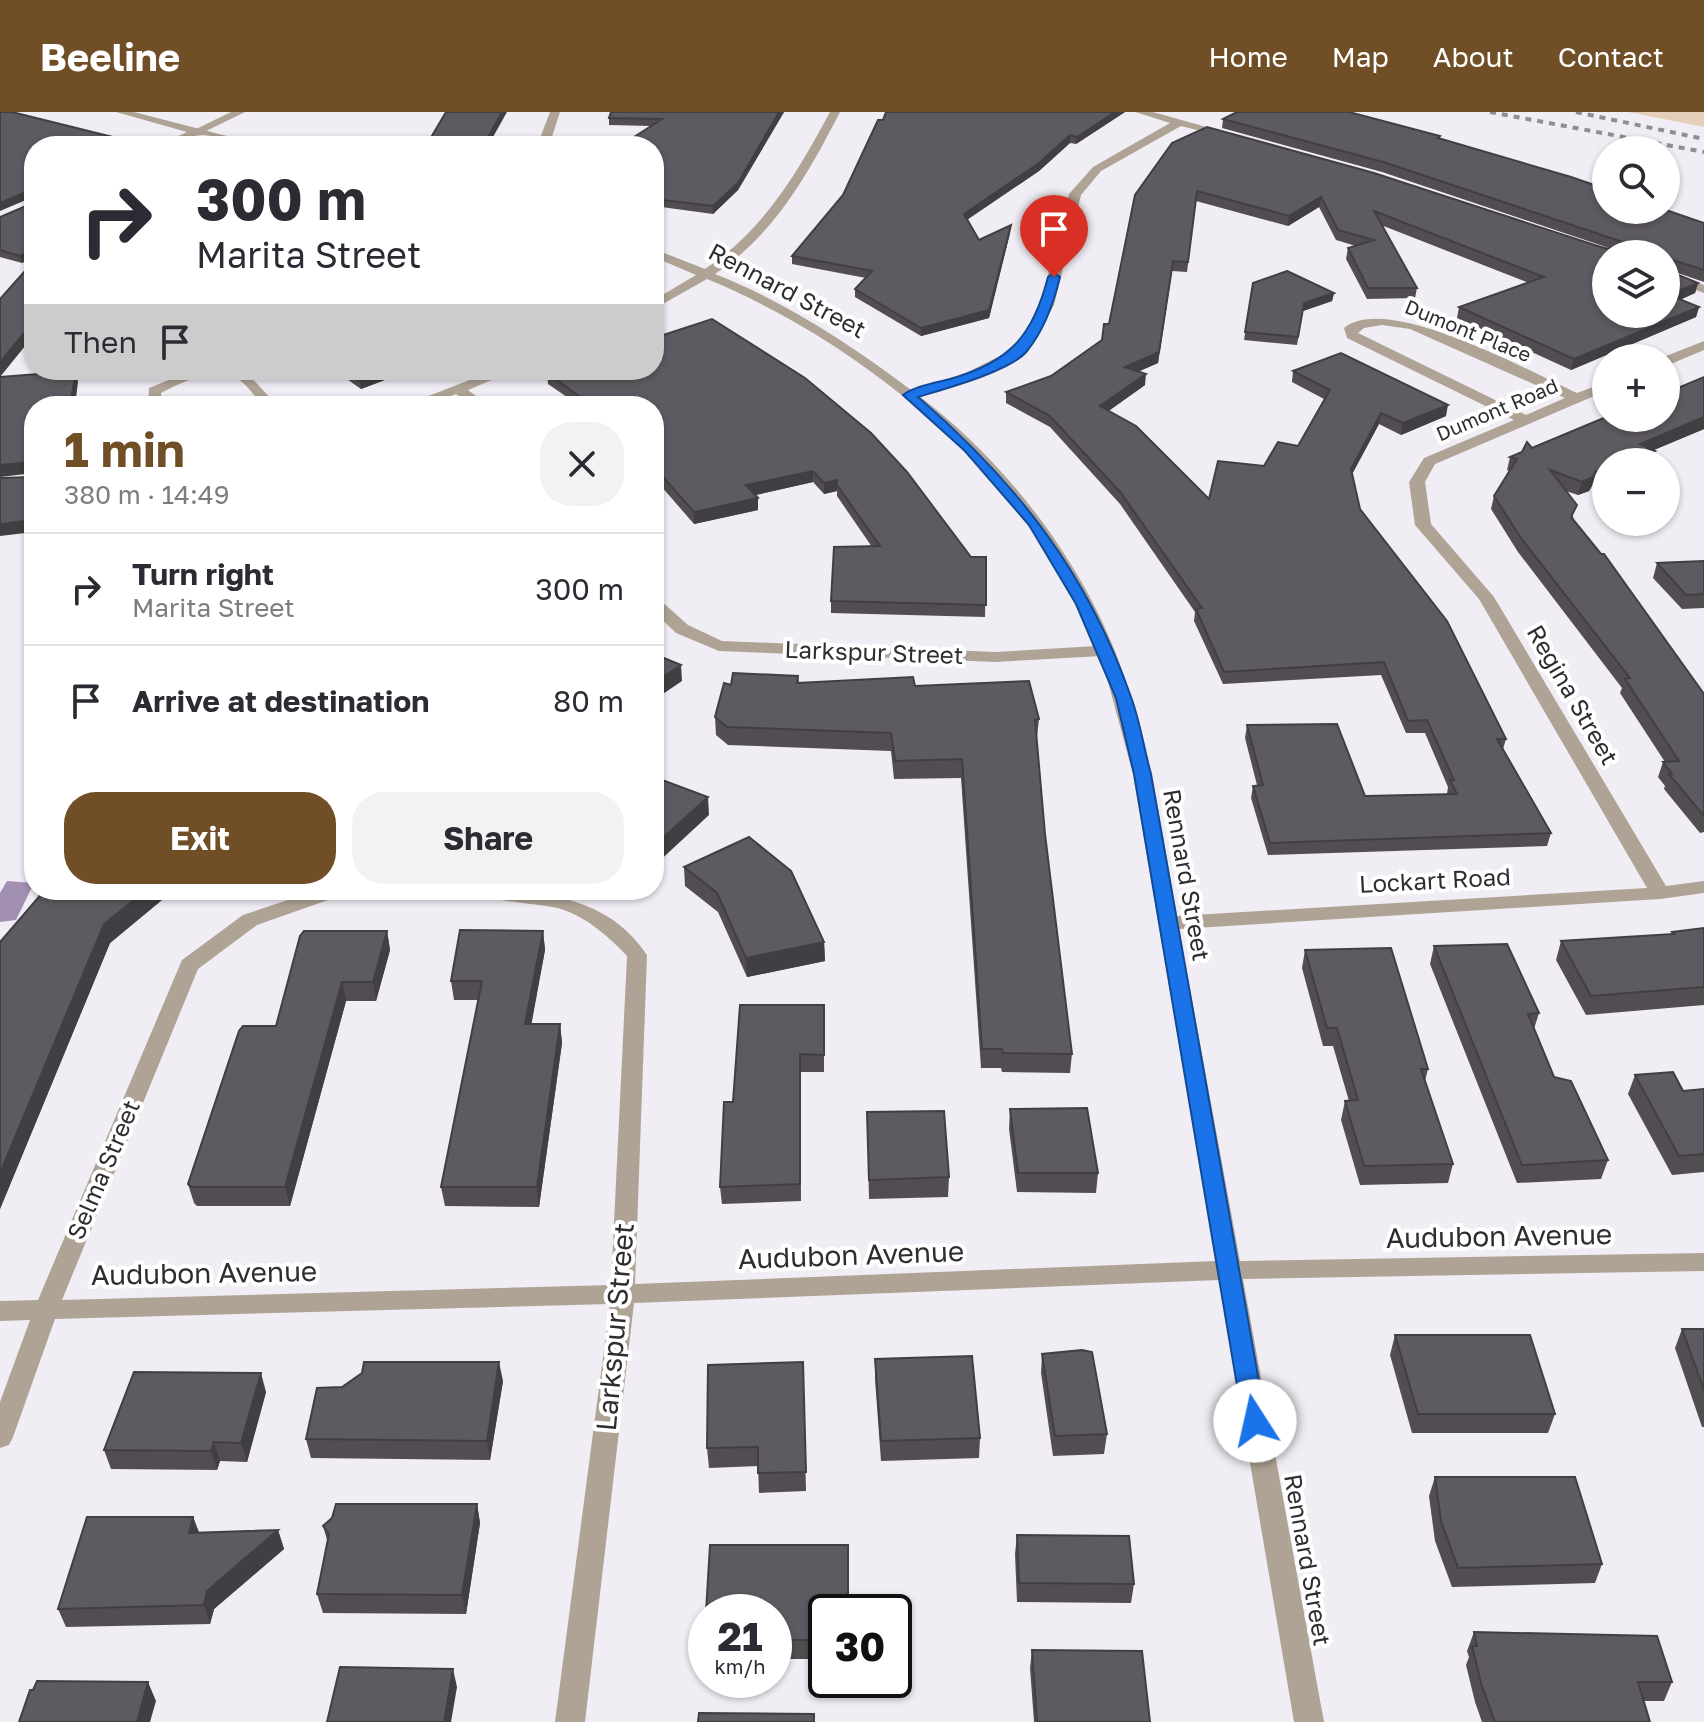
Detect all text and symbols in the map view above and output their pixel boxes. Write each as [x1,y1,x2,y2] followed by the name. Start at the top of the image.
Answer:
[40,34,180,79] text: Beeline
[1209,40,1288,73] text: Home
[1332,40,1389,73] text: Map
[1433,40,1514,73] text: About
[1558,40,1664,73] text: Contact
[1592,136,1680,536] map controls
[1592,136,1680,224] button: search
[196,165,366,232] text: 300 m
[64,168,168,272] icon: right
[1020,195,1088,277] pin
[1032,207,1076,251] icon: arrive
[196,233,421,276] text: Marita Street
[704,236,871,343] street label: Rennard Street
[1592,240,1680,328] button: layers
[1402,294,1535,366] street label: Dumont Place
[153,320,197,364] icon: arrive
[64,324,137,360] text: Then
[1592,344,1680,432] button: +
[1432,373,1561,446] street label: Dumont Road
[64,420,185,478] text: 1 min
[540,422,624,506] button: close
[1592,448,1680,536] button: −
[64,479,229,510] text: 380 m · 14:49
[132,556,274,592] text: Turn right
[64,567,108,611] icon: right
[535,571,624,607] text: 300 m
[132,592,295,623] text: Marita Street
[1522,619,1625,769] street label: Regina Street
[784,634,964,669] street label: Larkspur Street
[64,679,108,723] icon: arrive
[132,683,429,719] text: Arrive at destination
[553,683,624,719] text: 80 m
[1158,787,1217,963] street label: Rennard Street
[64,792,336,884] button: Exit
[352,792,624,884] button: Share
[1358,861,1512,898] street label: Lockart Road
[60,1095,145,1244] street label: Selma Street
[1386,1217,1612,1254] street label: Audubon Avenue
[589,1222,640,1432] street label: Larkspur Street
[737,1234,965,1275] street label: Audubon Avenue
[91,1254,317,1291] street label: Audubon Avenue
[1213,1379,1297,1463] position arrow
[1279,1472,1338,1648] street label: Rennard Street
[808,1594,912,1698] speed limit sign: 30
[718,1612,763,1660] text: 21
[715,1654,765,1678] text: km/h

